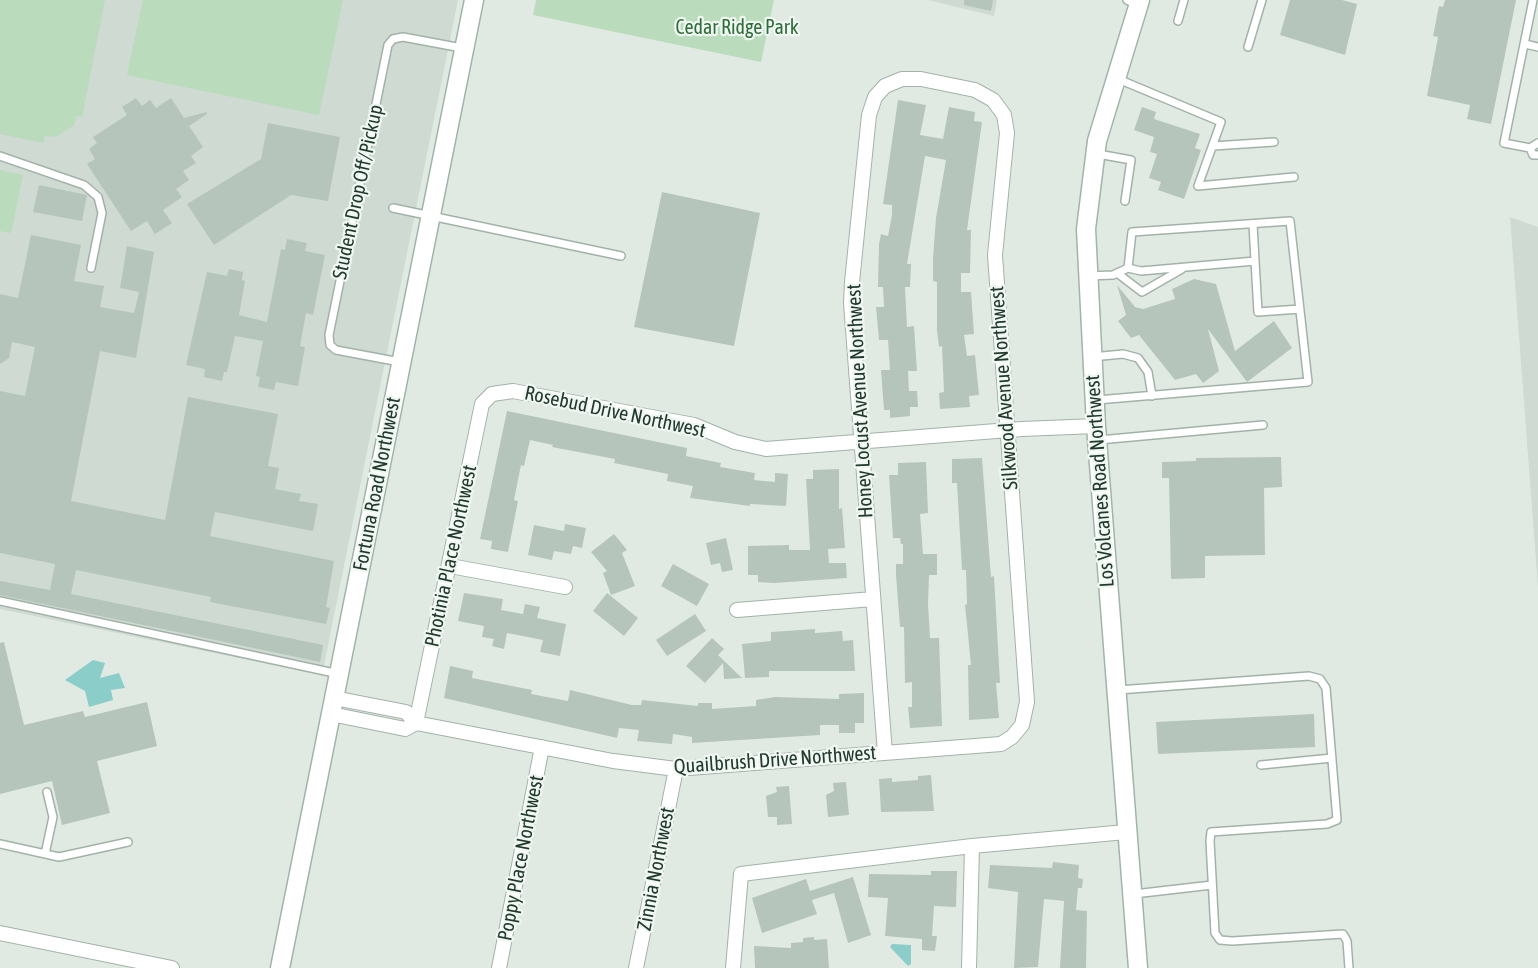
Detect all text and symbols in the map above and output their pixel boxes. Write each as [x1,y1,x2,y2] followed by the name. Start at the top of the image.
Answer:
[676,16,798,40] park label: Cedar Ridge Park
[328,102,388,282] street label: Student Drop Off/Pickup
[842,283,878,519] street label: Honey Locust Avenue Northwest
[985,285,1023,491] street label: Silkwood Avenue Northwest
[1081,374,1119,588] street label: Los Volcanes Road Northwest
[522,381,708,443] street label: Rosebud Drive Northwest
[348,395,406,573] street label: Fortuna Road Northwest
[420,463,482,649] street label: Photinia Place Northwest
[673,741,877,779] street label: Quailbrush Drive Northwest
[493,773,549,943] street label: Poppy Place Northwest
[632,805,680,933] street label: Zinnia Northwest

